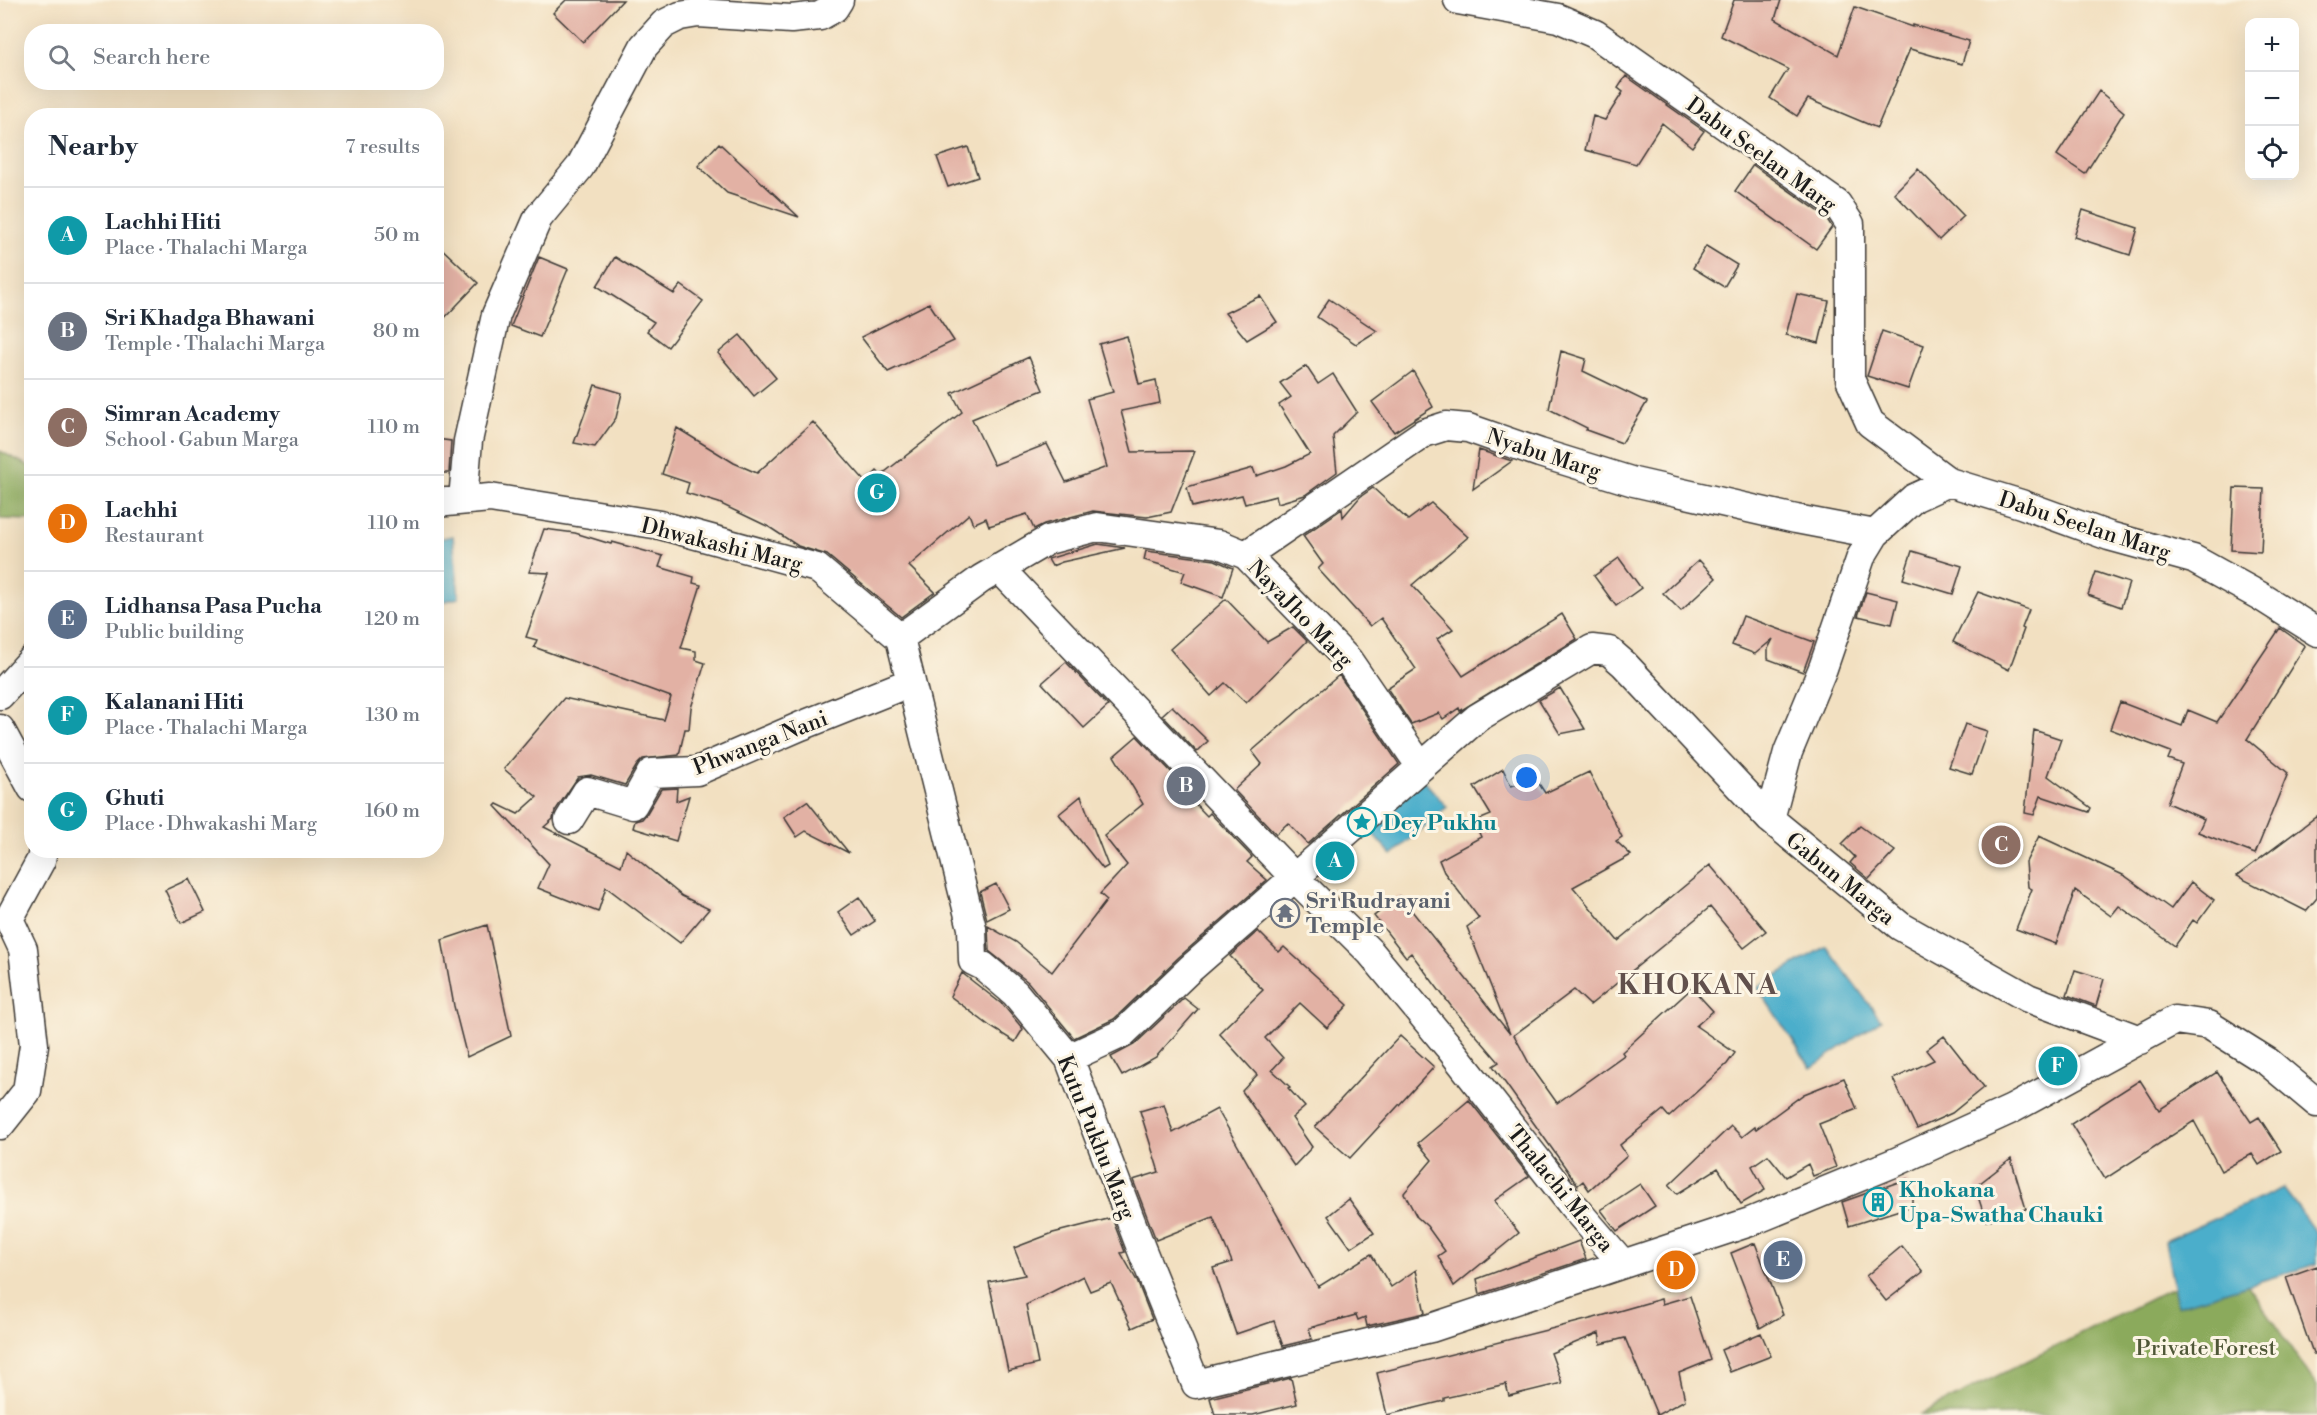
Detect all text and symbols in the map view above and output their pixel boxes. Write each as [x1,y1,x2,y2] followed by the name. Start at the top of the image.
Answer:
[2245,18,2299,180] map controls
[2245,18,2299,72] button: +
[24,24,444,90] search box
[45,41,78,74] icon: search
[93,44,210,71] text: Search here
[2245,72,2299,126] button: −
[1681,92,1842,219] street label: Dabu Seelan Marg
[2245,126,2299,180] button: locate
[48,131,138,163] text: Nearby
[345,135,420,160] text: 7 results
[105,209,221,236] text: Lachhi Hiti
[60,223,75,248] text: A
[374,223,420,248] text: 50 m
[105,236,308,261] text: Place · Thalachi Marga
[105,305,315,332] text: Sri Khadga Bhawani
[60,319,75,344] text: B
[373,319,420,344] text: 80 m
[105,332,325,357] text: Temple · Thalachi Marga
[105,401,280,428] text: Simran Academy
[60,415,75,440] text: C
[368,415,420,440] text: 110 m
[1483,423,1605,486] street label: Nyabu Marg
[105,428,299,453] text: School · Gabun Marga
[858,470,896,516] pin: G
[1995,486,2175,567] street label: Dabu Seelan Marg
[105,497,177,524] text: Lachhi
[60,511,75,536] text: D
[368,511,420,536] text: 110 m
[638,512,806,579] street label: Dhwakashi Marg
[105,524,204,549] text: Restaurant
[1242,554,1359,674] street label: NayaJho Marg
[105,593,322,620] text: Lidhansa Pasa Pucha
[61,607,74,632] text: E
[365,607,420,632] text: 120 m
[105,620,244,645] text: Public building
[105,689,244,716] text: Kalanani Hiti
[60,703,75,728] text: F
[365,703,420,728] text: 130 m
[689,705,832,781] street label: Phwanga Nani
[105,716,308,741] text: Place · Thalachi Marga
[1512,763,1541,792] your location
[1166,764,1206,808] pin: B
[105,785,164,812] text: Ghuti
[60,799,75,824] text: G
[365,799,420,824] text: 160 m
[1346,806,1378,838] place icon: Dey Pukhu
[1383,810,1497,837] place label: Dey Pukhu
[105,812,317,837] text: Place · Dhwakashi Marg
[1982,822,2020,868] pin: C
[1780,827,1901,932] street label: Gabun Marga
[1316,838,1354,884] pin: A
[1306,888,1450,940] place label: Sri Rudrayani Temple
[1269,897,1301,929] temple icon: Sri Rudrayani Temple
[1617,968,1779,1003] district label: KHOKANA
[2038,1044,2078,1088] pin: F
[1050,1052,1141,1224] street label: Kutu Pukhu Marg
[1500,1120,1620,1258] street label: Thalachi Marga
[1899,1177,2103,1229] place label: Khokana Upa-Swatha Chauki
[1862,1186,1894,1218] building icon: Khokana Upa-Swatha Chauki
[1764,1238,1802,1282] pin: E
[1656,1248,1696,1292] pin: D
[2136,1335,2277,1362] park label: Private Forest

